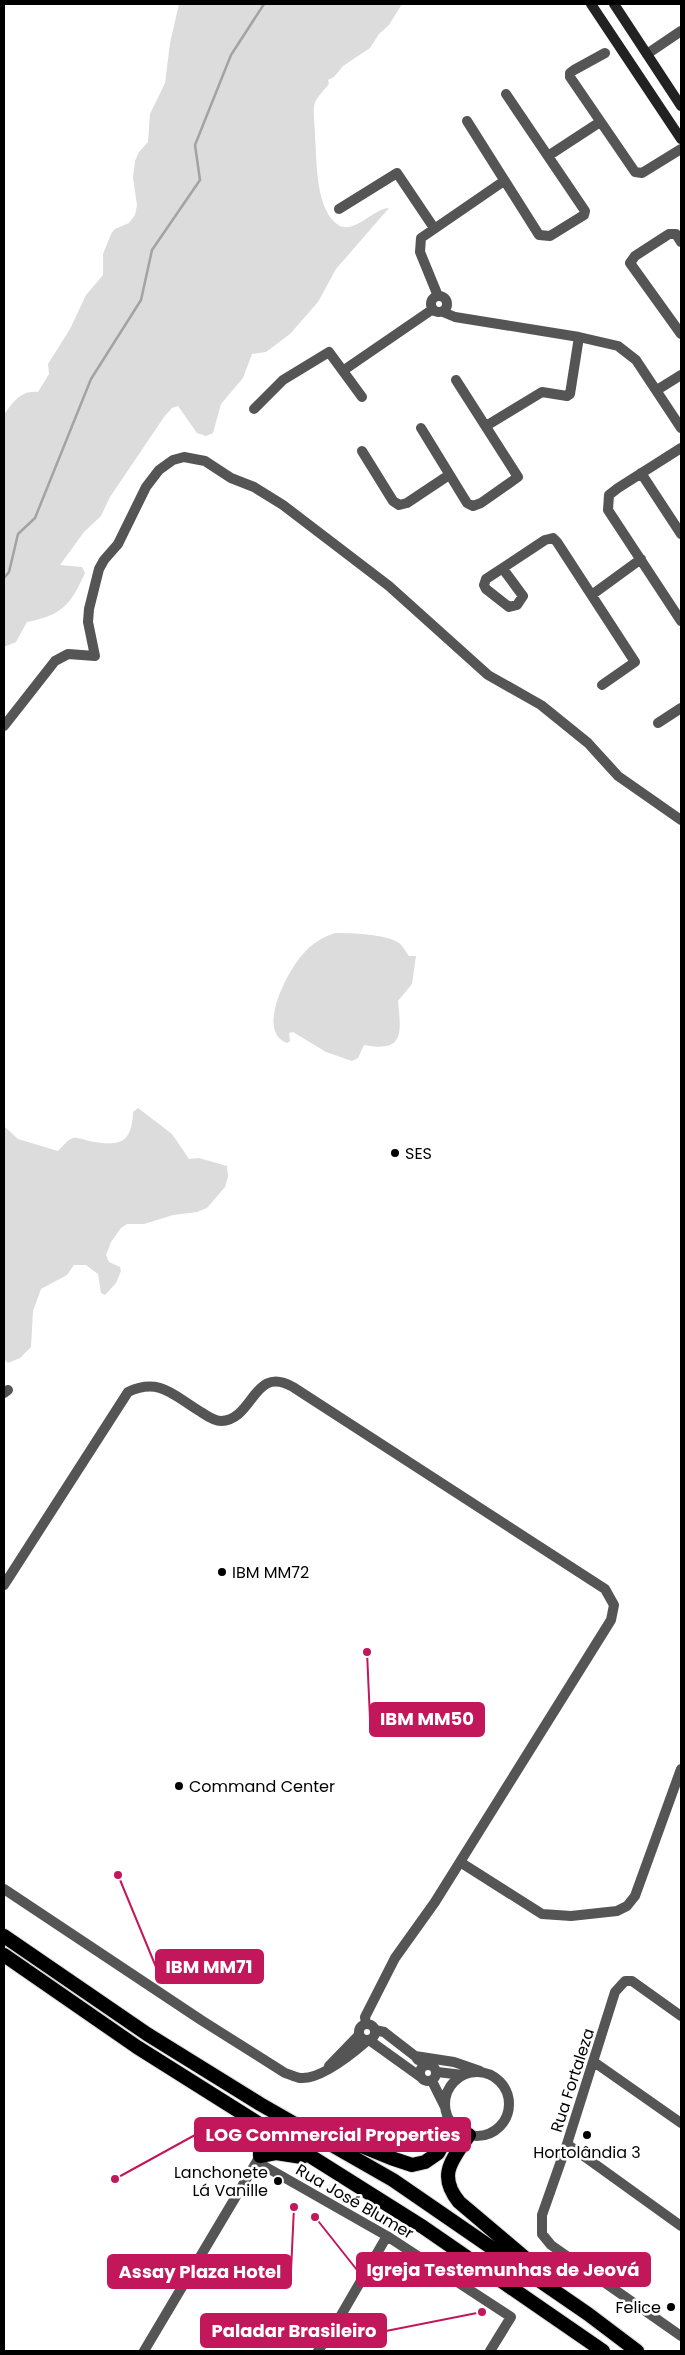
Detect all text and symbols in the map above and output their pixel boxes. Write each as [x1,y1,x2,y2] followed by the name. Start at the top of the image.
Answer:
[405,1142,432,1165] place label: SES
[389,1147,401,1159] marker: SES
[232,1561,309,1584] place label: IBM MM72
[216,1566,228,1578] marker: IBM MM72
[370,1703,484,1736] callout: IBM MM50
[380,1706,474,1731] text: IBM MM50
[189,1775,335,1798] place label: Command Center
[173,1780,185,1792] marker: Command Center
[156,1950,263,1983] callout: IBM MM71
[166,1954,252,1979] text: IBM MM71
[545,2025,600,2135] street label: Rua Fortaleza
[195,2118,470,2151] callout: LOG Commercial Properties
[205,2122,461,2147] text: LOG Commercial Properties
[581,2129,593,2141] marker: Hortolândia 3
[533,2141,641,2164] place label: Hortolândia 3
[292,2158,418,2245] street label: Rua José Blumer
[174,2161,268,2202] place label: Lanchonete Lá Vanille
[272,2175,284,2187] marker: Lanchonete Lá Vanille
[357,2253,650,2286] callout: Igreja Testemunhas de Jeová
[108,2255,291,2288] callout: Assay Plaza Hotel
[367,2257,639,2282] text: Igreja Testemunhas de Jeová
[119,2259,281,2284] text: Assay Plaza Hotel
[616,2296,661,2319] place label: Felice
[665,2301,677,2313] marker: Felice
[201,2314,386,2347] callout: Paladar Brasileiro
[212,2318,376,2343] text: Paladar Brasileiro

